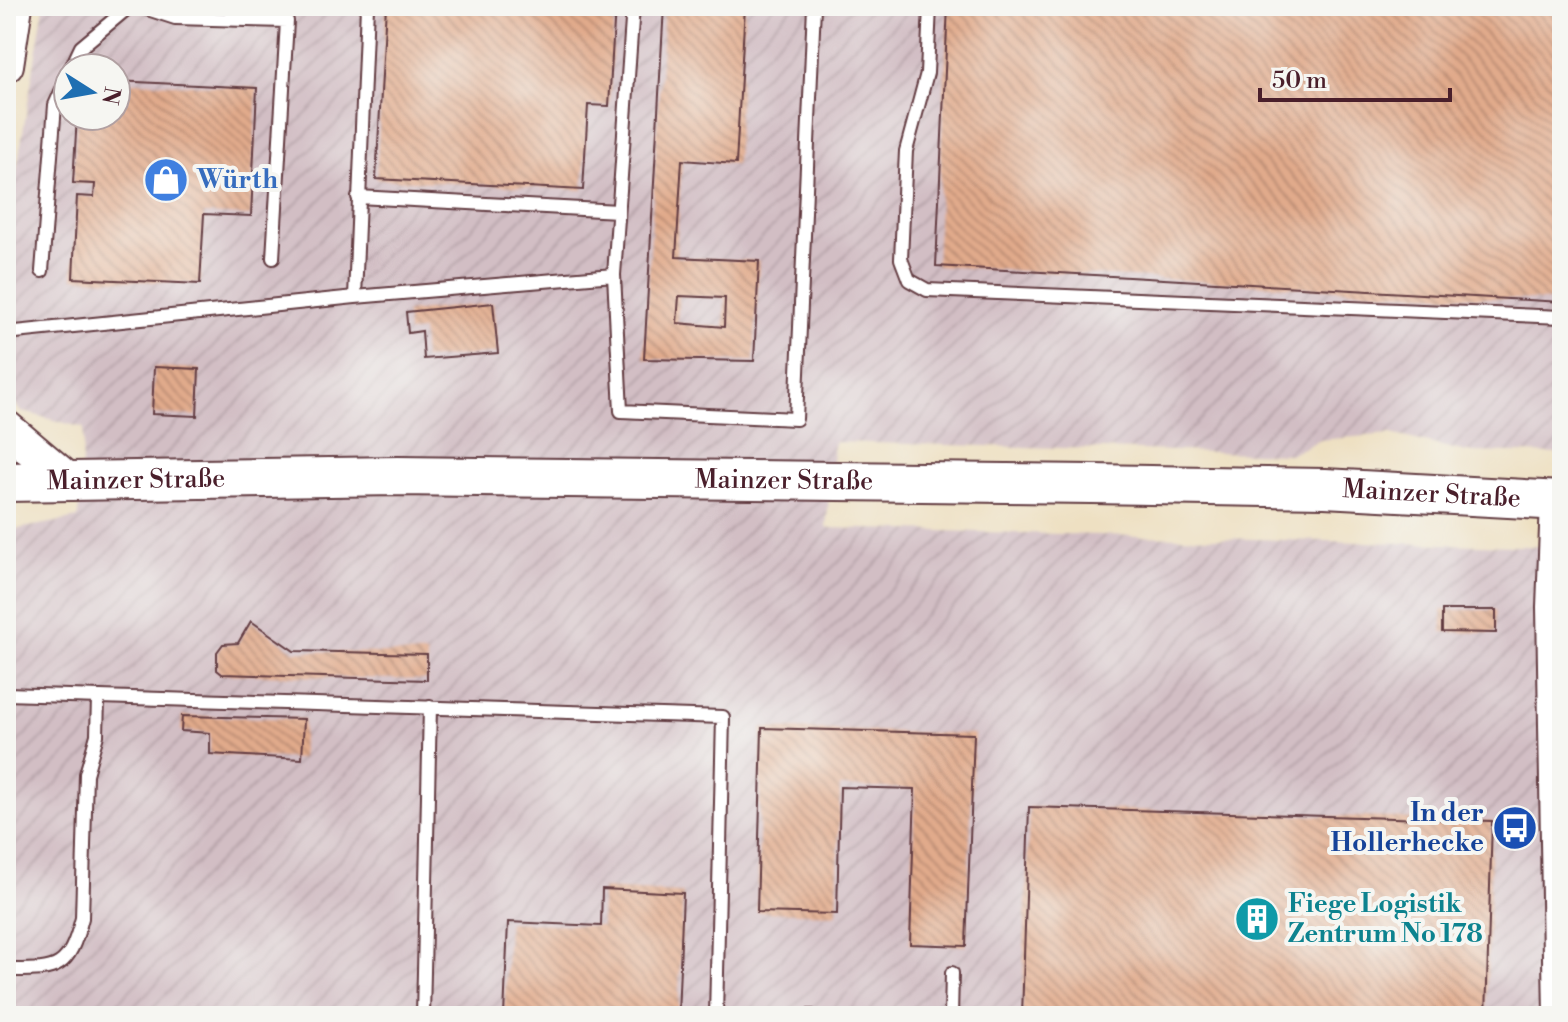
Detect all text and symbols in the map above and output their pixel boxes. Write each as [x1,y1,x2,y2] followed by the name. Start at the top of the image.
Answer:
[52,52,132,132] north arrow
[1260,52,1450,102] scale bar
[1272,66,1327,96] text: 50 m
[95,84,125,107] text: N
[142,156,190,204] shop icon: Würth
[196,164,278,196] place label: Würth
[46,463,226,497] street label: Mainzer Straße
[694,463,873,497] street label: Mainzer Straße
[1342,473,1522,515] street label: Mainzer Straße
[1331,797,1484,859] place label: In der Hollerhecke
[1491,804,1539,852] bus stop icon: In der Hollerhecke
[1288,888,1483,950] place label: Fiege Logistik Zentrum No 178
[1233,895,1281,943] building icon: Fiege Logistik Zentrum No 178

